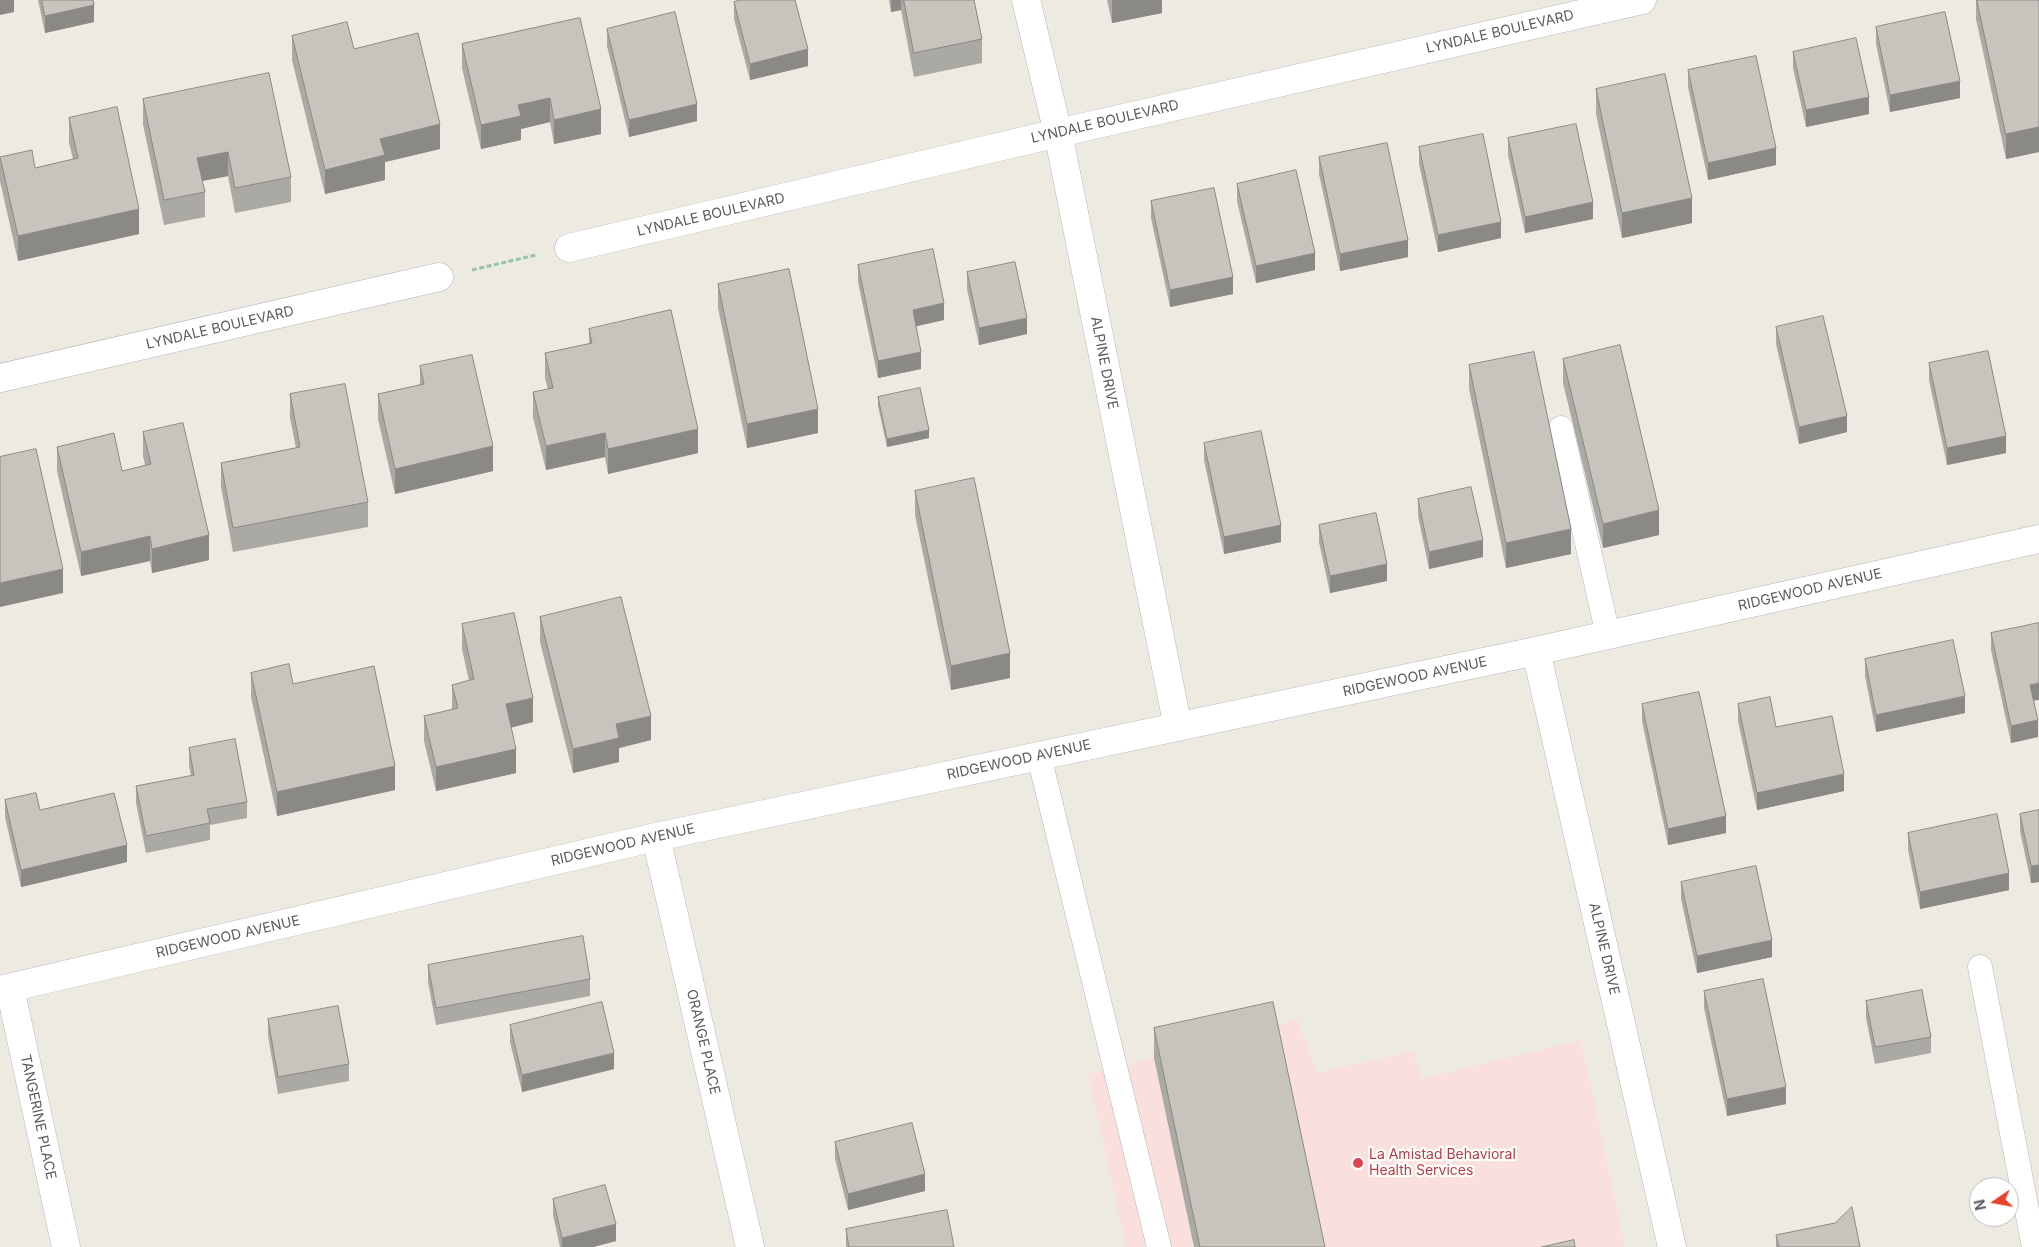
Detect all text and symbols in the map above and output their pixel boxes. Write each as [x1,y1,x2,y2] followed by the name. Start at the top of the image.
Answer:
[1424,7,1576,57] street label: LYNDALE BOULEVARD
[1029,97,1181,147] street label: LYNDALE BOULEVARD
[635,190,787,240] street label: LYNDALE BOULEVARD
[144,303,296,353] street label: LYNDALE BOULEVARD
[1087,315,1121,411] street label: ALPINE DRIVE
[1736,565,1884,615] street label: RIDGEWOOD AVENUE
[1341,653,1489,701] street label: RIDGEWOOD AVENUE
[945,736,1093,784] street label: RIDGEWOOD AVENUE
[549,820,697,870] street label: RIDGEWOOD AVENUE
[1585,901,1623,997] street label: ALPINE DRIVE
[154,912,302,962] street label: RIDGEWOOD AVENUE
[683,988,723,1096] street label: ORANGE PLACE
[17,1053,59,1181] street label: TANGERINE PLACE
[1369,1147,1516,1180] place label: La Amistad Behavioral Health Services
[1351,1156,1365,1170] marker: La Amistad Behavioral Health Services
[1969,1177,2019,1227] north arrow
[1970,1198,1989,1212] text: N

